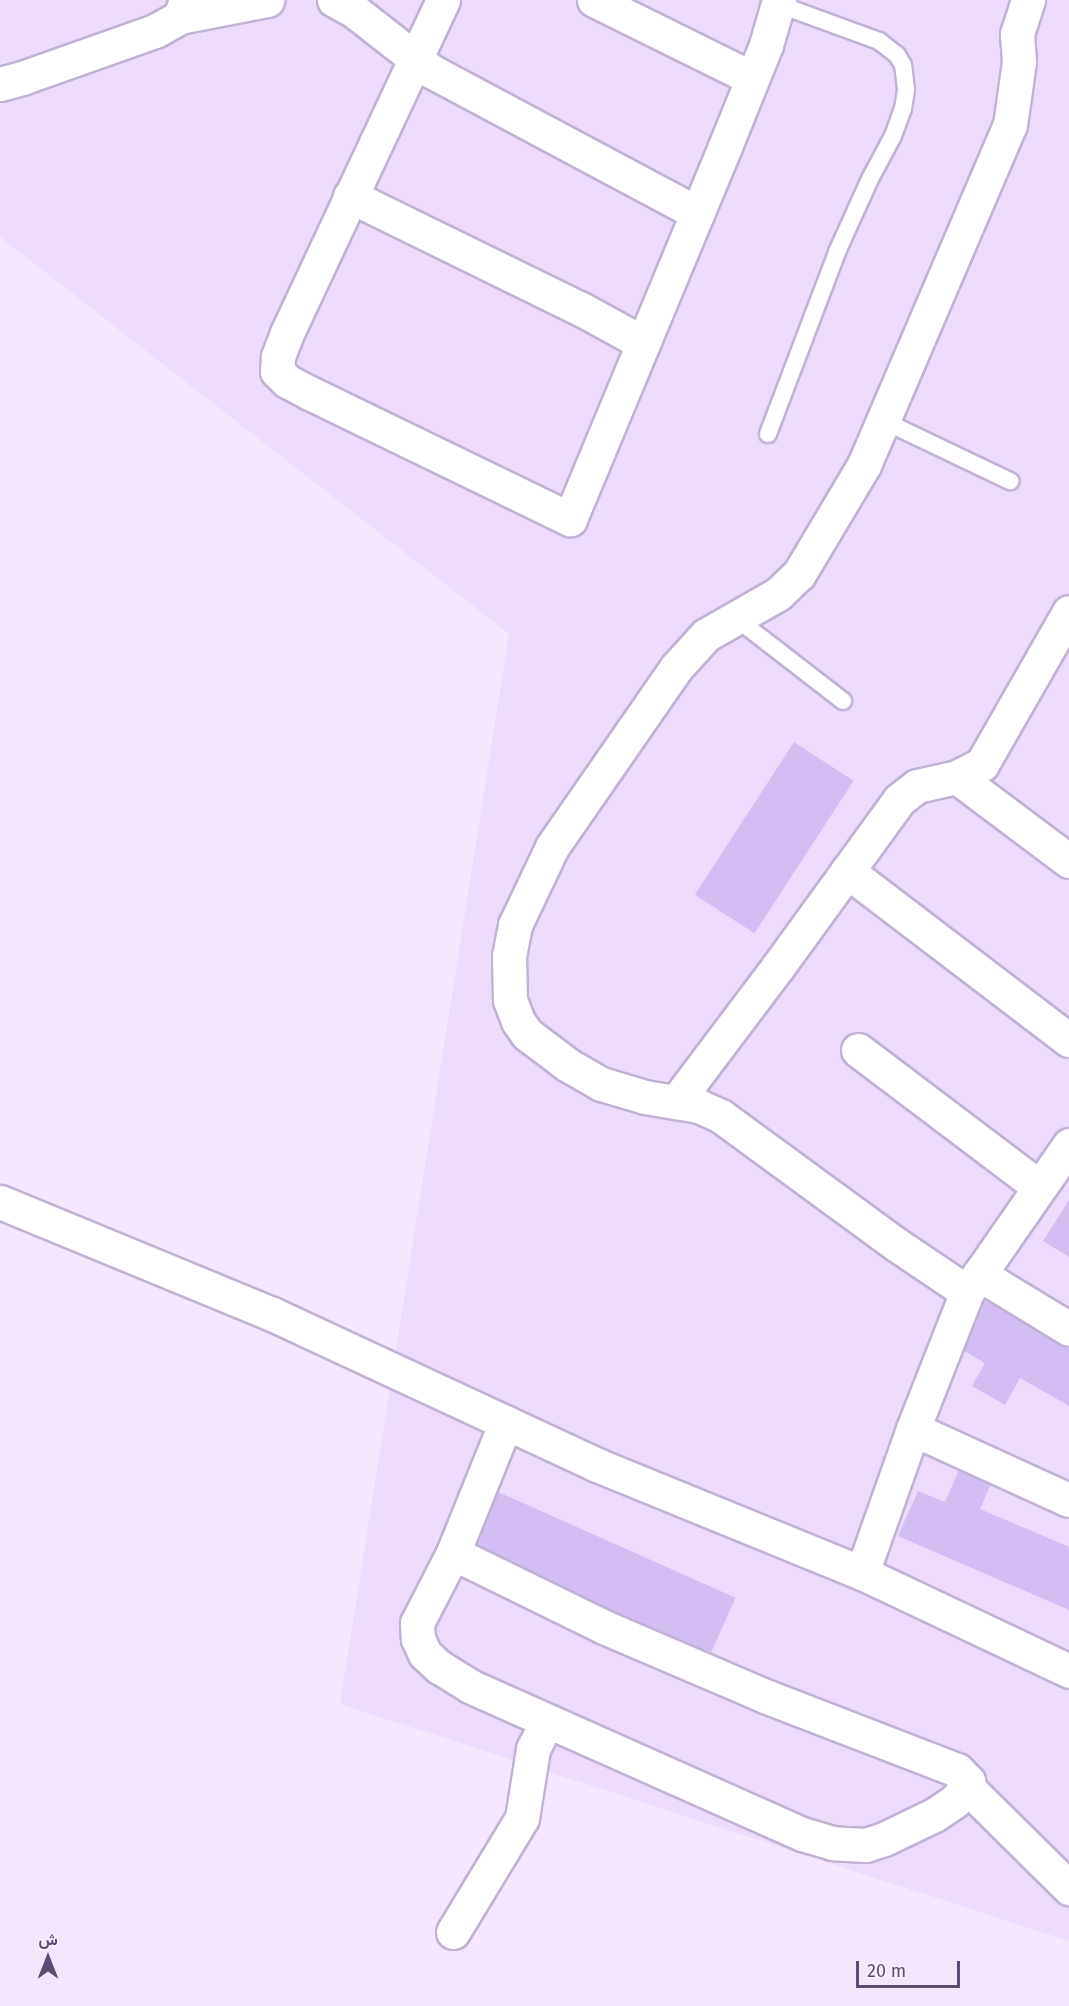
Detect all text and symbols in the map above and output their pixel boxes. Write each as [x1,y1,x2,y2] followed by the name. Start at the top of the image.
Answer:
[18,1928,78,1988] north arrow
[38,1930,58,1949] text: ش
[859,1949,962,1987] scale bar
[867,1960,906,1982] text: 20 m

